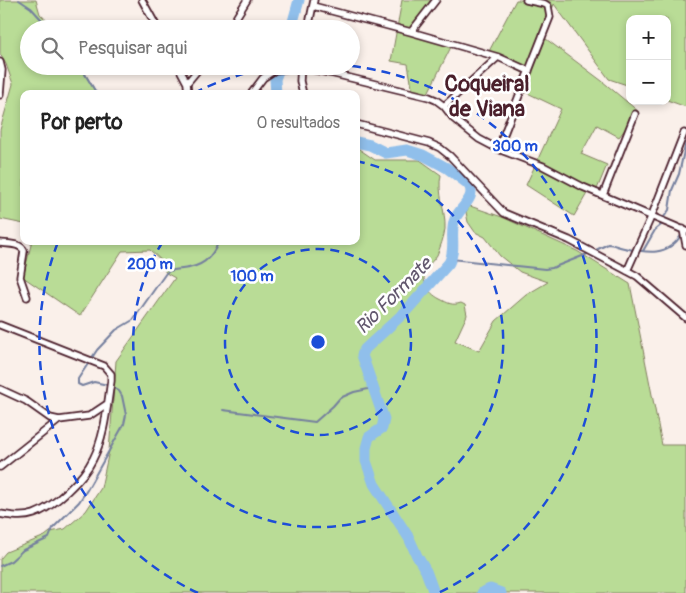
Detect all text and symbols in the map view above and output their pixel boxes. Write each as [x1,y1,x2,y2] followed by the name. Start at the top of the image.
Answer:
[626,15,671,105] map controls
[626,15,671,60] button: +
[20,20,360,75] search box
[38,34,66,62] icon: search
[78,36,187,60] text: Pesquisar aqui
[626,60,671,105] button: −
[445,70,529,123] district label: Coqueiral de Viana
[40,109,122,136] text: Por perto
[256,113,340,133] text: 0 resultados
[492,137,538,156] text: 300 m
[350,251,438,339] water label: Rio Formate
[127,255,173,274] text: 200 m
[231,267,273,286] text: 100 m
[309,333,327,351] centre of rings

